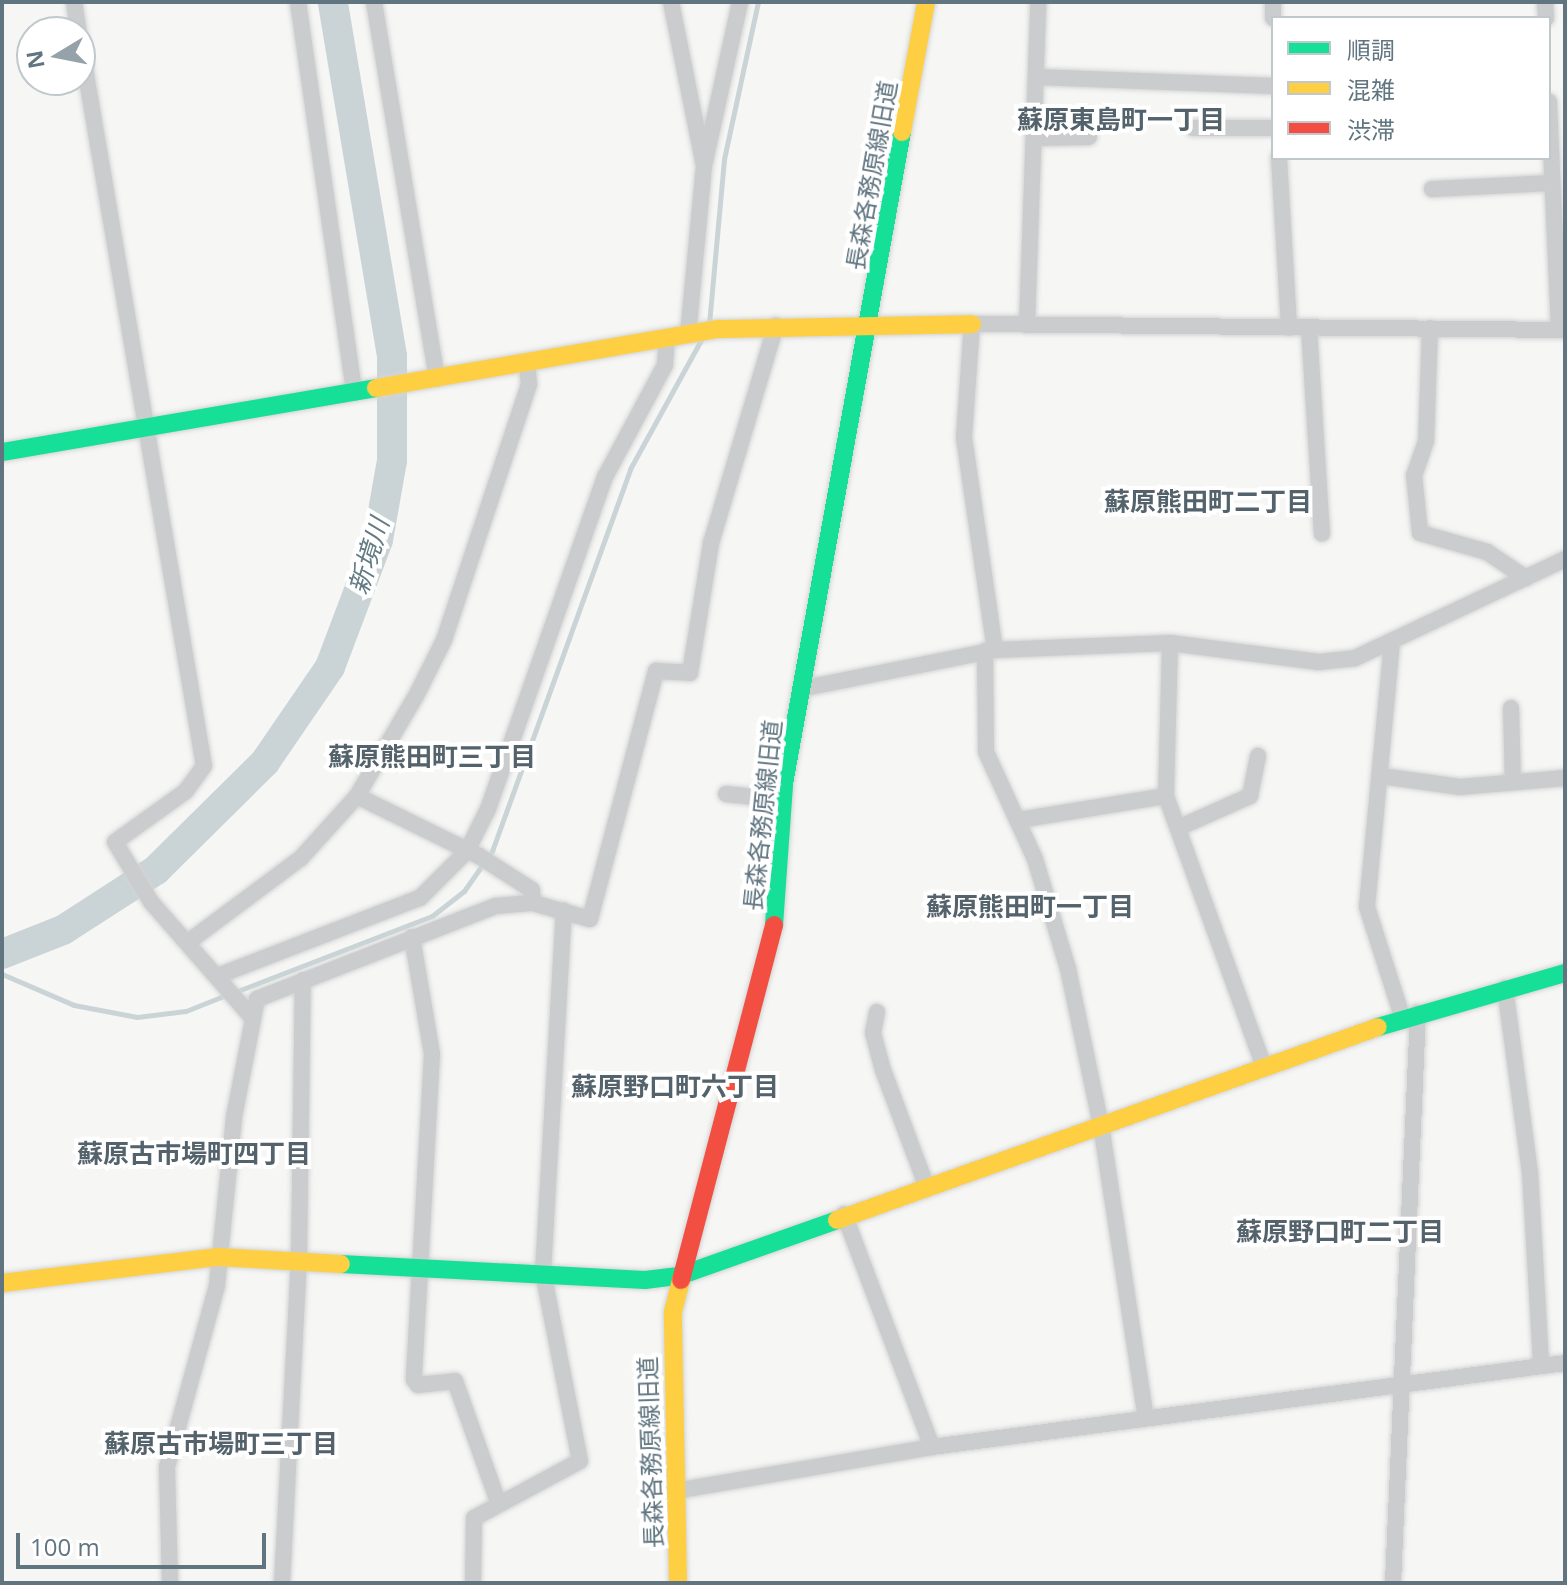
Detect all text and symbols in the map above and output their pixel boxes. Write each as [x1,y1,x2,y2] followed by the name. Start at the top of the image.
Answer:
[16,16,96,96] north arrow
[1271,16,1551,160] legend
[1347,33,1395,66] text: 順調
[18,48,51,71] text: N
[1347,73,1395,106] text: 混雑
[840,78,902,272] street label: 長森各務原線旧道
[1017,104,1225,136] district label: 蘇原東島町一丁目
[1347,113,1395,146] text: 渋滞
[1104,486,1312,518] district label: 蘇原熊田町二丁目
[343,514,395,598] water label: 新境川
[738,718,786,912] street label: 長森各務原線旧道
[328,741,536,773] district label: 蘇原熊田町三丁目
[926,891,1134,923] district label: 蘇原熊田町一丁目
[571,1071,779,1103] district label: 蘇原野口町六丁目
[77,1138,311,1170] district label: 蘇原古市場町四丁目
[1236,1216,1444,1248] district label: 蘇原野口町二丁目
[632,1356,668,1548] street label: 長森各務原線旧道
[104,1428,338,1460] district label: 蘇原古市場町三丁目
[20,1517,270,1567] scale bar
[30,1530,100,1563] text: 100 m

